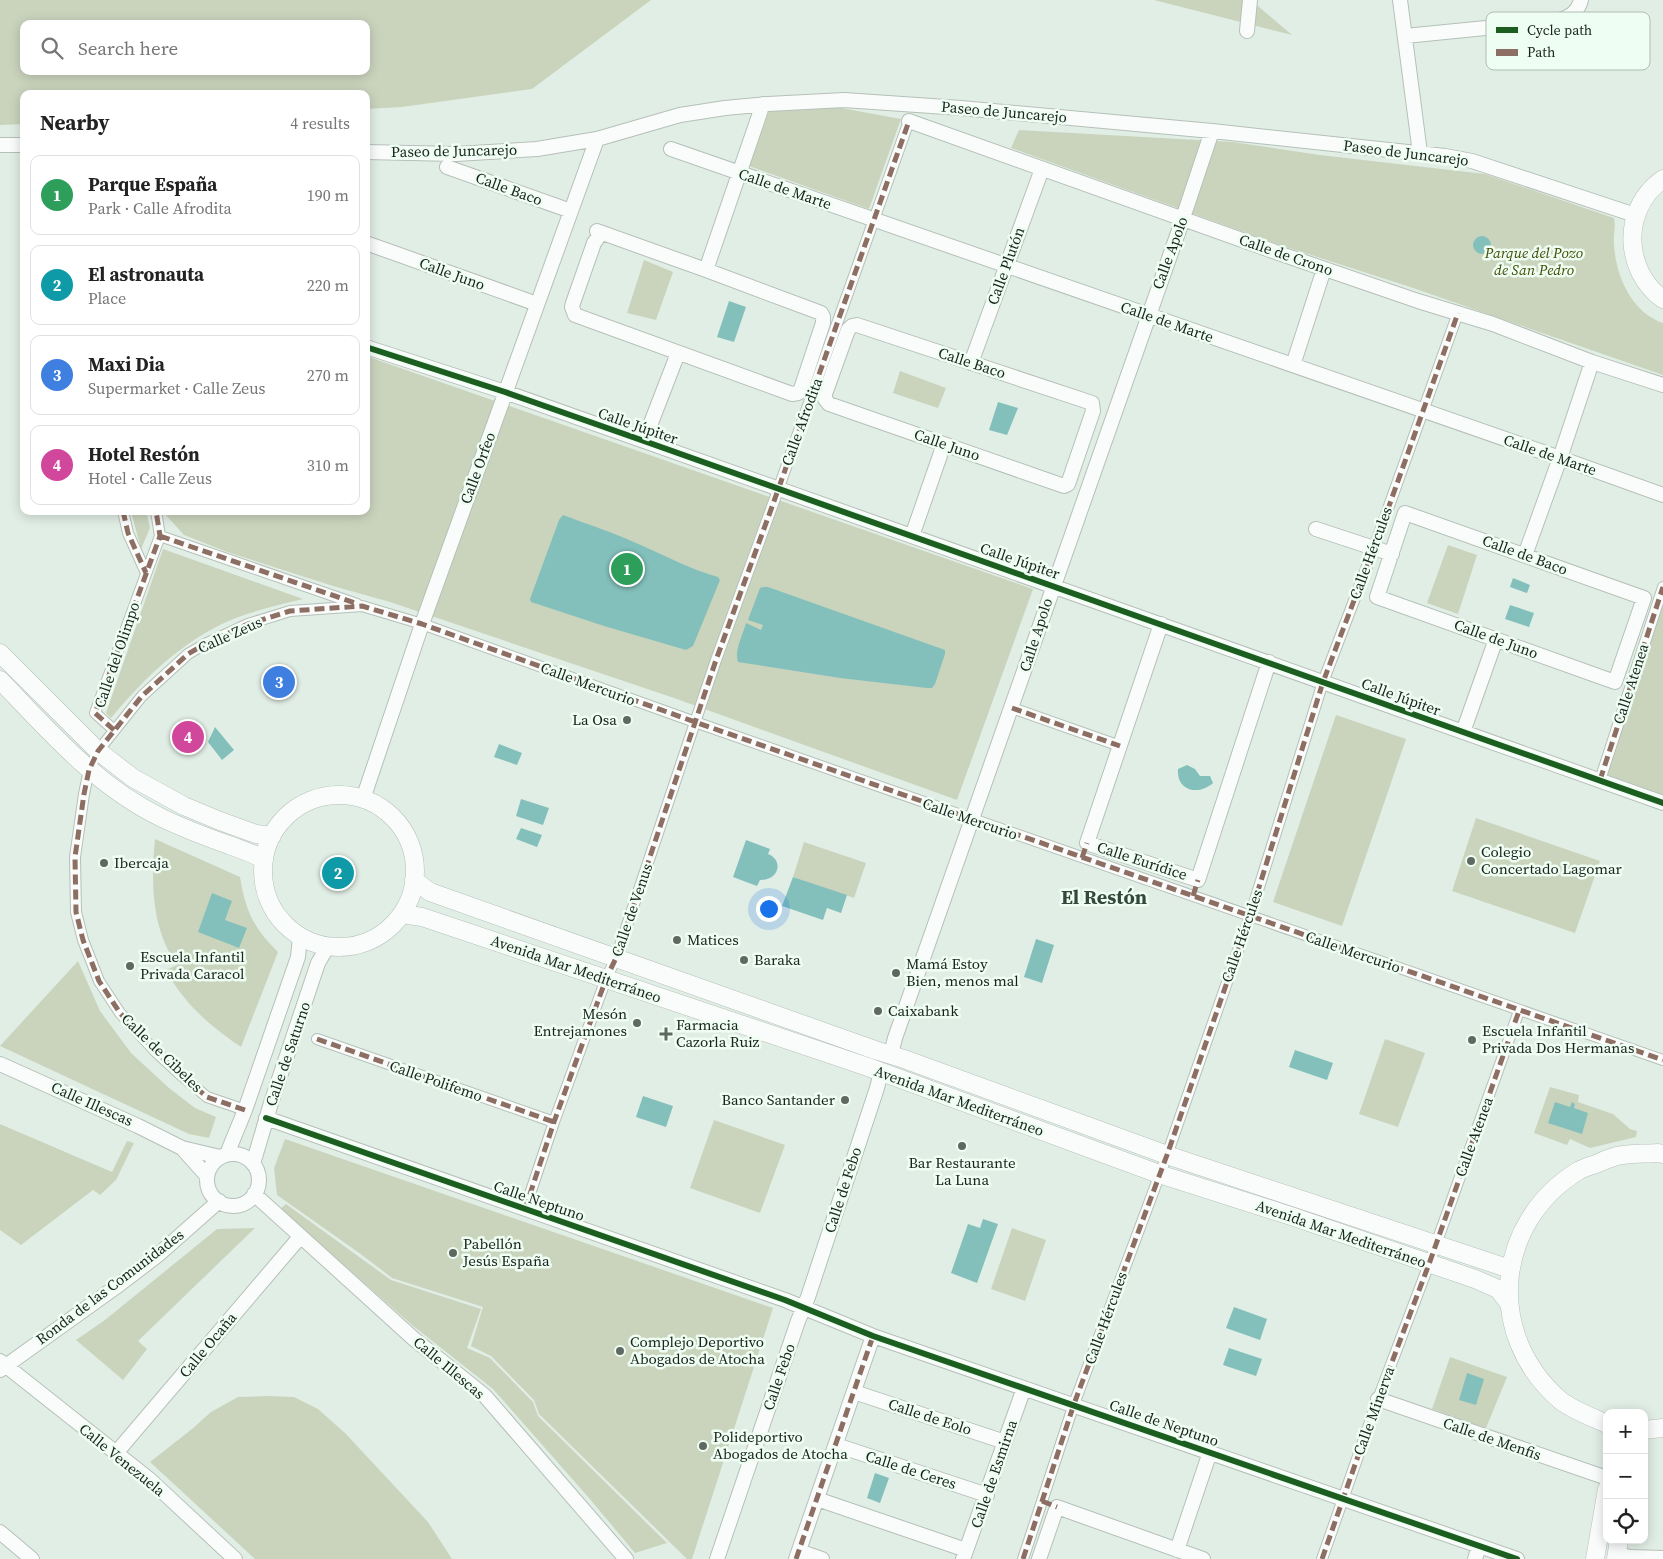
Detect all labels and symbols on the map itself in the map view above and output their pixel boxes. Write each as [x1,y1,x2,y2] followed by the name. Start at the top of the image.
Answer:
[1486,12,1650,70] legend
[1527,20,1592,40] text: Cycle path
[1527,42,1555,62] text: Path
[940,96,1068,127] street label: Paseo de Juncarejo
[1342,134,1470,171] street label: Paseo de Juncarejo
[391,139,517,162] street label: Paseo de Juncarejo
[736,163,835,214] street label: Calle de Marte
[473,167,546,210] street label: Calle Baco
[1147,213,1192,292] street label: Calle Apolo
[982,224,1029,308] street label: Calle Plutón
[1236,229,1336,280] street label: Calle de Crono
[1484,242,1583,280] park label: Parque del Pozo de San Pedro
[416,252,488,295] street label: Calle Juno
[1118,296,1217,347] street label: Calle de Marte
[936,342,1009,383] street label: Calle Baco
[776,374,827,469] street label: Calle Afrodita
[595,402,681,449] street label: Calle Júpiter
[911,423,983,466] street label: Calle Juno
[455,429,500,507] street label: Calle Orfeo
[1501,429,1600,480] street label: Calle de Marte
[1344,504,1397,602] street label: Calle Hércules
[1480,529,1571,580] street label: Calle de Baco
[977,537,1063,584] street label: Calle Júpiter
[611,550,643,588] pin: 1
[1014,595,1057,674] street label: Calle Apolo
[89,599,145,711] street label: Calle del Olimpo
[194,611,265,658] street label: Calle Zeus
[1451,614,1541,663] street label: Calle de Juno
[1608,641,1654,727] street label: Calle Atenea
[538,657,638,710] street label: Calle Mercurio
[263,663,295,701] pin: 3
[1359,672,1444,721] street label: Calle Júpiter
[572,709,617,730] place label: La Osa
[621,714,633,726] marker: La Osa
[172,718,204,756] pin: 4
[920,792,1021,845] street label: Calle Mercurio
[1094,836,1190,885] street label: Calle Eurídice
[1481,841,1622,879] place label: Colegio Concertado Lagomar
[114,852,169,873] place label: Ibercaja
[322,854,354,892] pin: 2
[1465,855,1477,867] marker: Colegio Concertado Lagomar
[98,857,110,869] marker: Ibercaja
[606,860,657,959] street label: Calle de Venus
[1061,883,1147,911] district label: El Restón
[1216,886,1267,985] street label: Calle Hércules
[756,896,782,922] your location
[1303,925,1404,978] street label: Calle Mercurio
[488,929,664,1008] street label: Avenida Mar Mediterráneo
[687,929,739,950] place label: Matices
[671,934,683,946] marker: Matices
[140,946,245,984] place label: Escuela Infantil Privada Caracol
[754,949,801,970] place label: Baraka
[906,953,1019,991] place label: Mamá Estoy Bien, menos mal
[738,954,750,966] marker: Baraka
[124,960,136,972] marker: Escuela Infantil Privada Caracol
[890,967,902,979] marker: Mamá Estoy Bien, menos mal
[260,999,315,1109] street label: Calle de Saturno
[888,1000,959,1021] place label: Caixabank
[534,1003,627,1041] place label: Mesón Entrejamones
[872,1005,884,1017] marker: Caixabank
[117,1008,208,1097] street label: Calle de Cibeles
[676,1014,760,1052] place label: Farmacia Cazorla Ruiz
[631,1017,643,1029] marker: Mesón Entrejamones
[1482,1020,1634,1058] place label: Escuela Infantil Privada Dos Hermanas
[660,1028,672,1040] marker: Farmacia Cazorla Ruiz
[1466,1034,1478,1046] marker: Escuela Infantil Privada Dos Hermanas
[387,1055,486,1106] street label: Calle Polifemo
[871,1060,1047,1141] street label: Avenida Mar Mediterráneo
[48,1076,136,1131] street label: Calle Illescas
[722,1089,836,1110] place label: Banco Santander
[839,1094,851,1106] marker: Banco Santander
[1449,1094,1498,1180] street label: Calle Atenea
[956,1140,968,1152] marker: Bar Restaurante La Luna
[819,1144,866,1236] street label: Calle de Febo
[908,1152,1016,1190] place label: Bar Restaurante La Luna
[491,1175,588,1226] street label: Calle Neptuno
[1253,1194,1429,1273] street label: Avenida Mar Mediterráneo
[31,1224,188,1349] street label: Ronda de las Comunidades
[462,1233,550,1271] place label: Pabellón Jesús España
[447,1247,459,1259] marker: Pabellón Jesús España
[1079,1269,1132,1367] street label: Calle Hércules
[174,1307,241,1382] street label: Calle Ocaña
[630,1331,765,1369] place label: Complejo Deportivo Abogados de Atocha
[409,1332,490,1404] street label: Calle Illescas
[757,1340,800,1413] street label: Calle Febo
[614,1345,626,1357] marker: Complejo Deportivo Abogados de Atocha
[1348,1363,1399,1458] street label: Calle Minerva
[886,1393,975,1440] street label: Calle de Eolo
[1107,1394,1222,1451] street label: Calle de Neptuno
[1440,1412,1544,1465] street label: Calle de Menfis
[965,1416,1022,1531] street label: Calle de Esmirna
[75,1418,170,1501] street label: Calle Venezuela
[713,1426,848,1464] place label: Polideportivo Abogados de Atocha
[697,1440,709,1452] marker: Polideportivo Abogados de Atocha
[863,1445,959,1494] street label: Calle de Ceres

